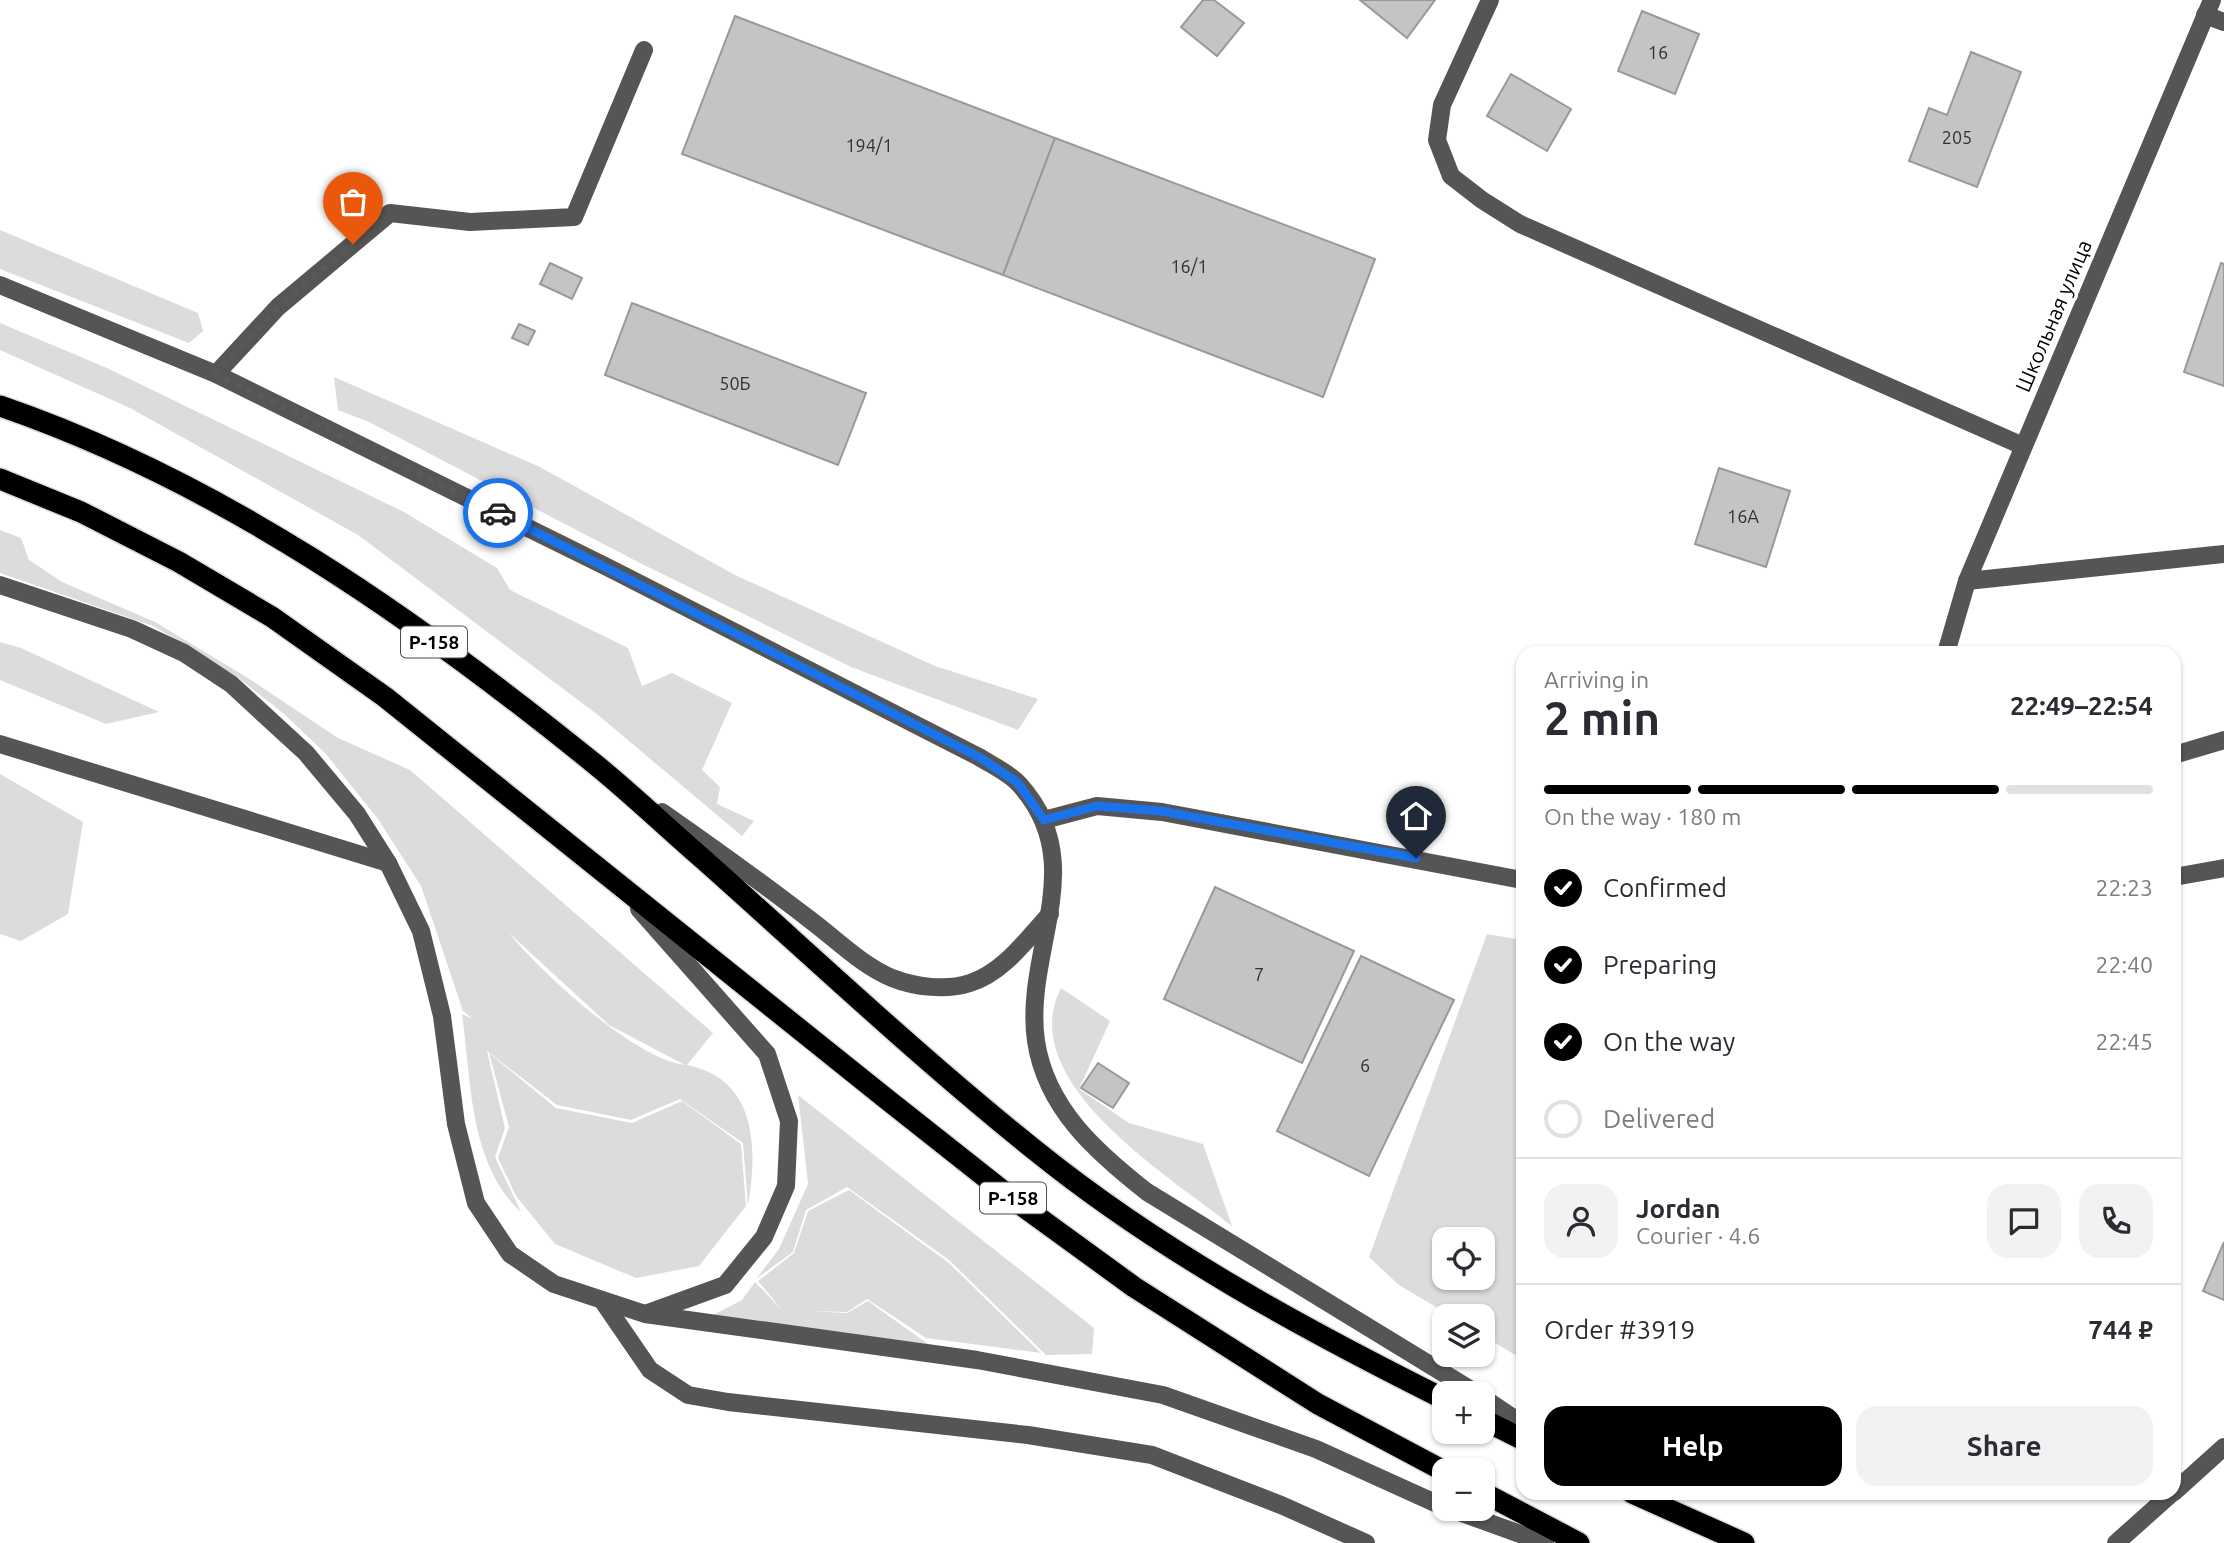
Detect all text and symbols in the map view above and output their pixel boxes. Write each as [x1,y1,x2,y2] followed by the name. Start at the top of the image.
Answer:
[1648,42,1668,62] house number: 16
[1942,127,1972,147] house number: 205
[845,135,893,155] house number: 194/1
[323,172,383,244] pin
[334,183,372,221] icon: bag
[2010,236,2096,395] street label: Школьная улица
[1170,256,1208,276] house number: 16/1
[719,373,751,393] house number: 50Б
[463,478,533,548] courier
[479,494,517,532] icon: car
[1727,506,1759,526] house number: 16А
[401,626,467,657] road number: Р-158
[1544,667,1649,692] text: Arriving in
[2010,691,2153,720] text: 22:49–22:54
[1544,692,1660,744] text: 2 min
[1386,786,1446,858] pin
[1397,797,1435,835] icon: home
[1544,804,1741,829] text: On the way · 180 m
[1544,869,1582,907] icon: check
[1603,873,1727,902] text: Confirmed
[2095,875,2153,900] text: 22:23
[1544,946,1582,984] icon: check
[1603,950,1717,979] text: Preparing
[2095,952,2153,977] text: 22:40
[1254,964,1264,984] house number: 7
[1544,1023,1582,1061] icon: check
[1603,1027,1735,1056] text: On the way
[2095,1029,2153,1054] text: 22:45
[1360,1055,1370,1075] house number: 6
[1603,1104,1715,1133] text: Delivered
[980,1182,1046,1214] road number: Р-158
[1544,1184,1618,1258] button: person
[1987,1184,2061,1258] button: chat
[2079,1184,2153,1258] button: phone
[1636,1194,1721,1223] text: Jordan
[1636,1223,1760,1248] text: Courier · 4.6
[1432,1227,1495,1521] map controls
[1432,1227,1495,1290] button: locate
[1432,1304,1495,1367] button: layers
[1544,1315,1695,1344] text: Order #3919
[2088,1315,2153,1344] text: 744 ₽
[1432,1381,1495,1444] button: +
[1544,1406,1842,1486] button: Help
[1856,1406,2153,1486] button: Share
[1432,1458,1495,1521] button: −

